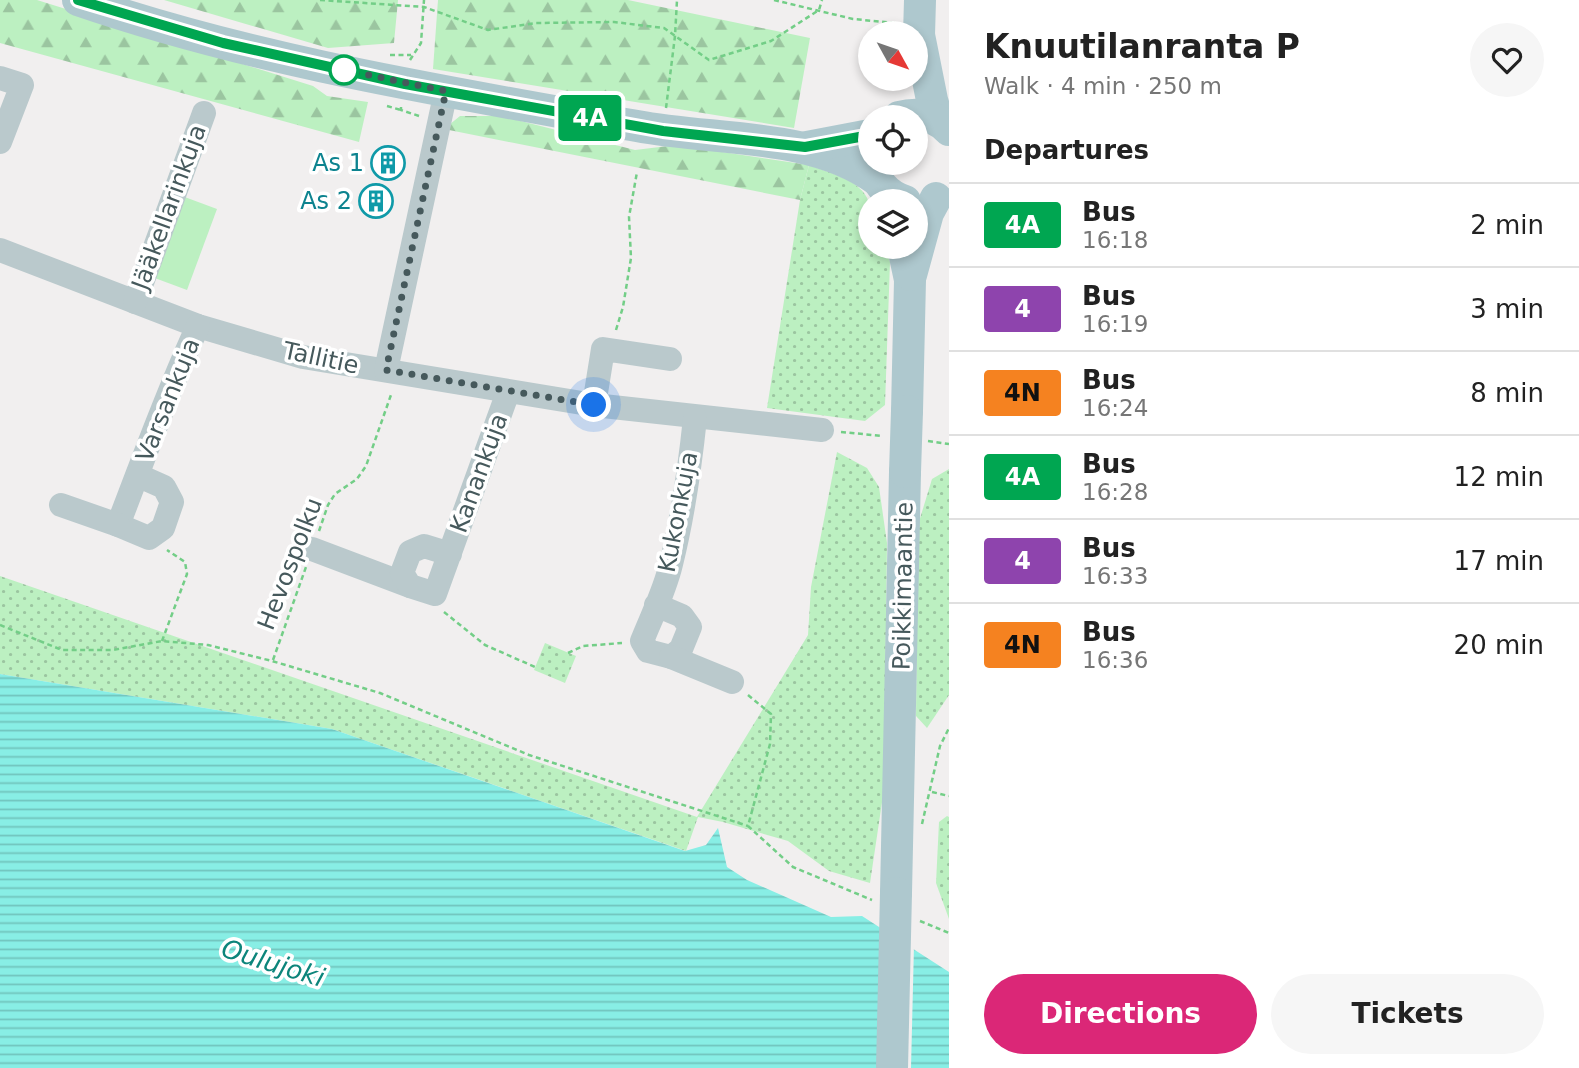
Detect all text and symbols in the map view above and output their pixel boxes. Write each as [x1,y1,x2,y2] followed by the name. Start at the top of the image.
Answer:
[858,21,928,91] north arrow
[858,21,928,259] map controls
[1470,23,1544,97] button: heart
[984,27,1300,66] text: Knuutilanranta P
[329,55,359,85] unlabelled marker
[984,73,1222,99] text: Walk · 4 min · 250 m
[558,95,622,141] line badge: 4A
[572,104,608,132] text: 4A
[858,105,928,175] button: locate
[125,121,212,295] street label: Jääkellarinkuja
[984,135,1149,165] text: Departures
[369,144,407,182] building icon: As 1
[312,149,364,177] place label: As 1
[357,182,395,220] building icon: As 2
[300,187,352,215] place label: As 2
[858,189,928,259] button: layers
[1082,197,1136,227] text: Bus
[1470,210,1544,240] text: 2 min
[1005,211,1040,239] text: 4A
[1082,227,1148,253] text: 16:18
[1082,281,1136,311] text: Bus
[1470,294,1544,324] text: 3 min
[1014,295,1031,323] text: 4
[1082,311,1148,337] text: 16:19
[130,334,206,466] street label: Varsankuja
[280,336,361,380] street label: Tallitie
[1082,365,1136,395] text: Bus
[1470,378,1544,408] text: 8 min
[1004,379,1041,407] text: 4N
[576,387,611,422] your location
[1082,395,1148,421] text: 16:24
[444,410,514,536] street label: Kanankuja
[653,449,703,575] street label: Kukonkuja
[1082,449,1136,479] text: Bus
[1454,462,1544,492] text: 12 min
[1005,463,1040,491] text: 4A
[1082,479,1148,505] text: 16:28
[252,494,328,634] street label: Hevospolku
[888,502,918,670] street label: Poikkimaantie
[1082,533,1136,563] text: Bus
[1454,546,1544,576] text: 17 min
[1014,547,1031,575] text: 4
[1082,563,1148,589] text: 16:33
[1082,617,1136,647] text: Bus
[1454,630,1544,660] text: 20 min
[1004,631,1041,659] text: 4N
[1082,647,1148,673] text: 16:36
[218,933,329,993] water label: Oulujoki
[984,974,1257,1054] button: Directions
[1271,974,1544,1054] button: Tickets

